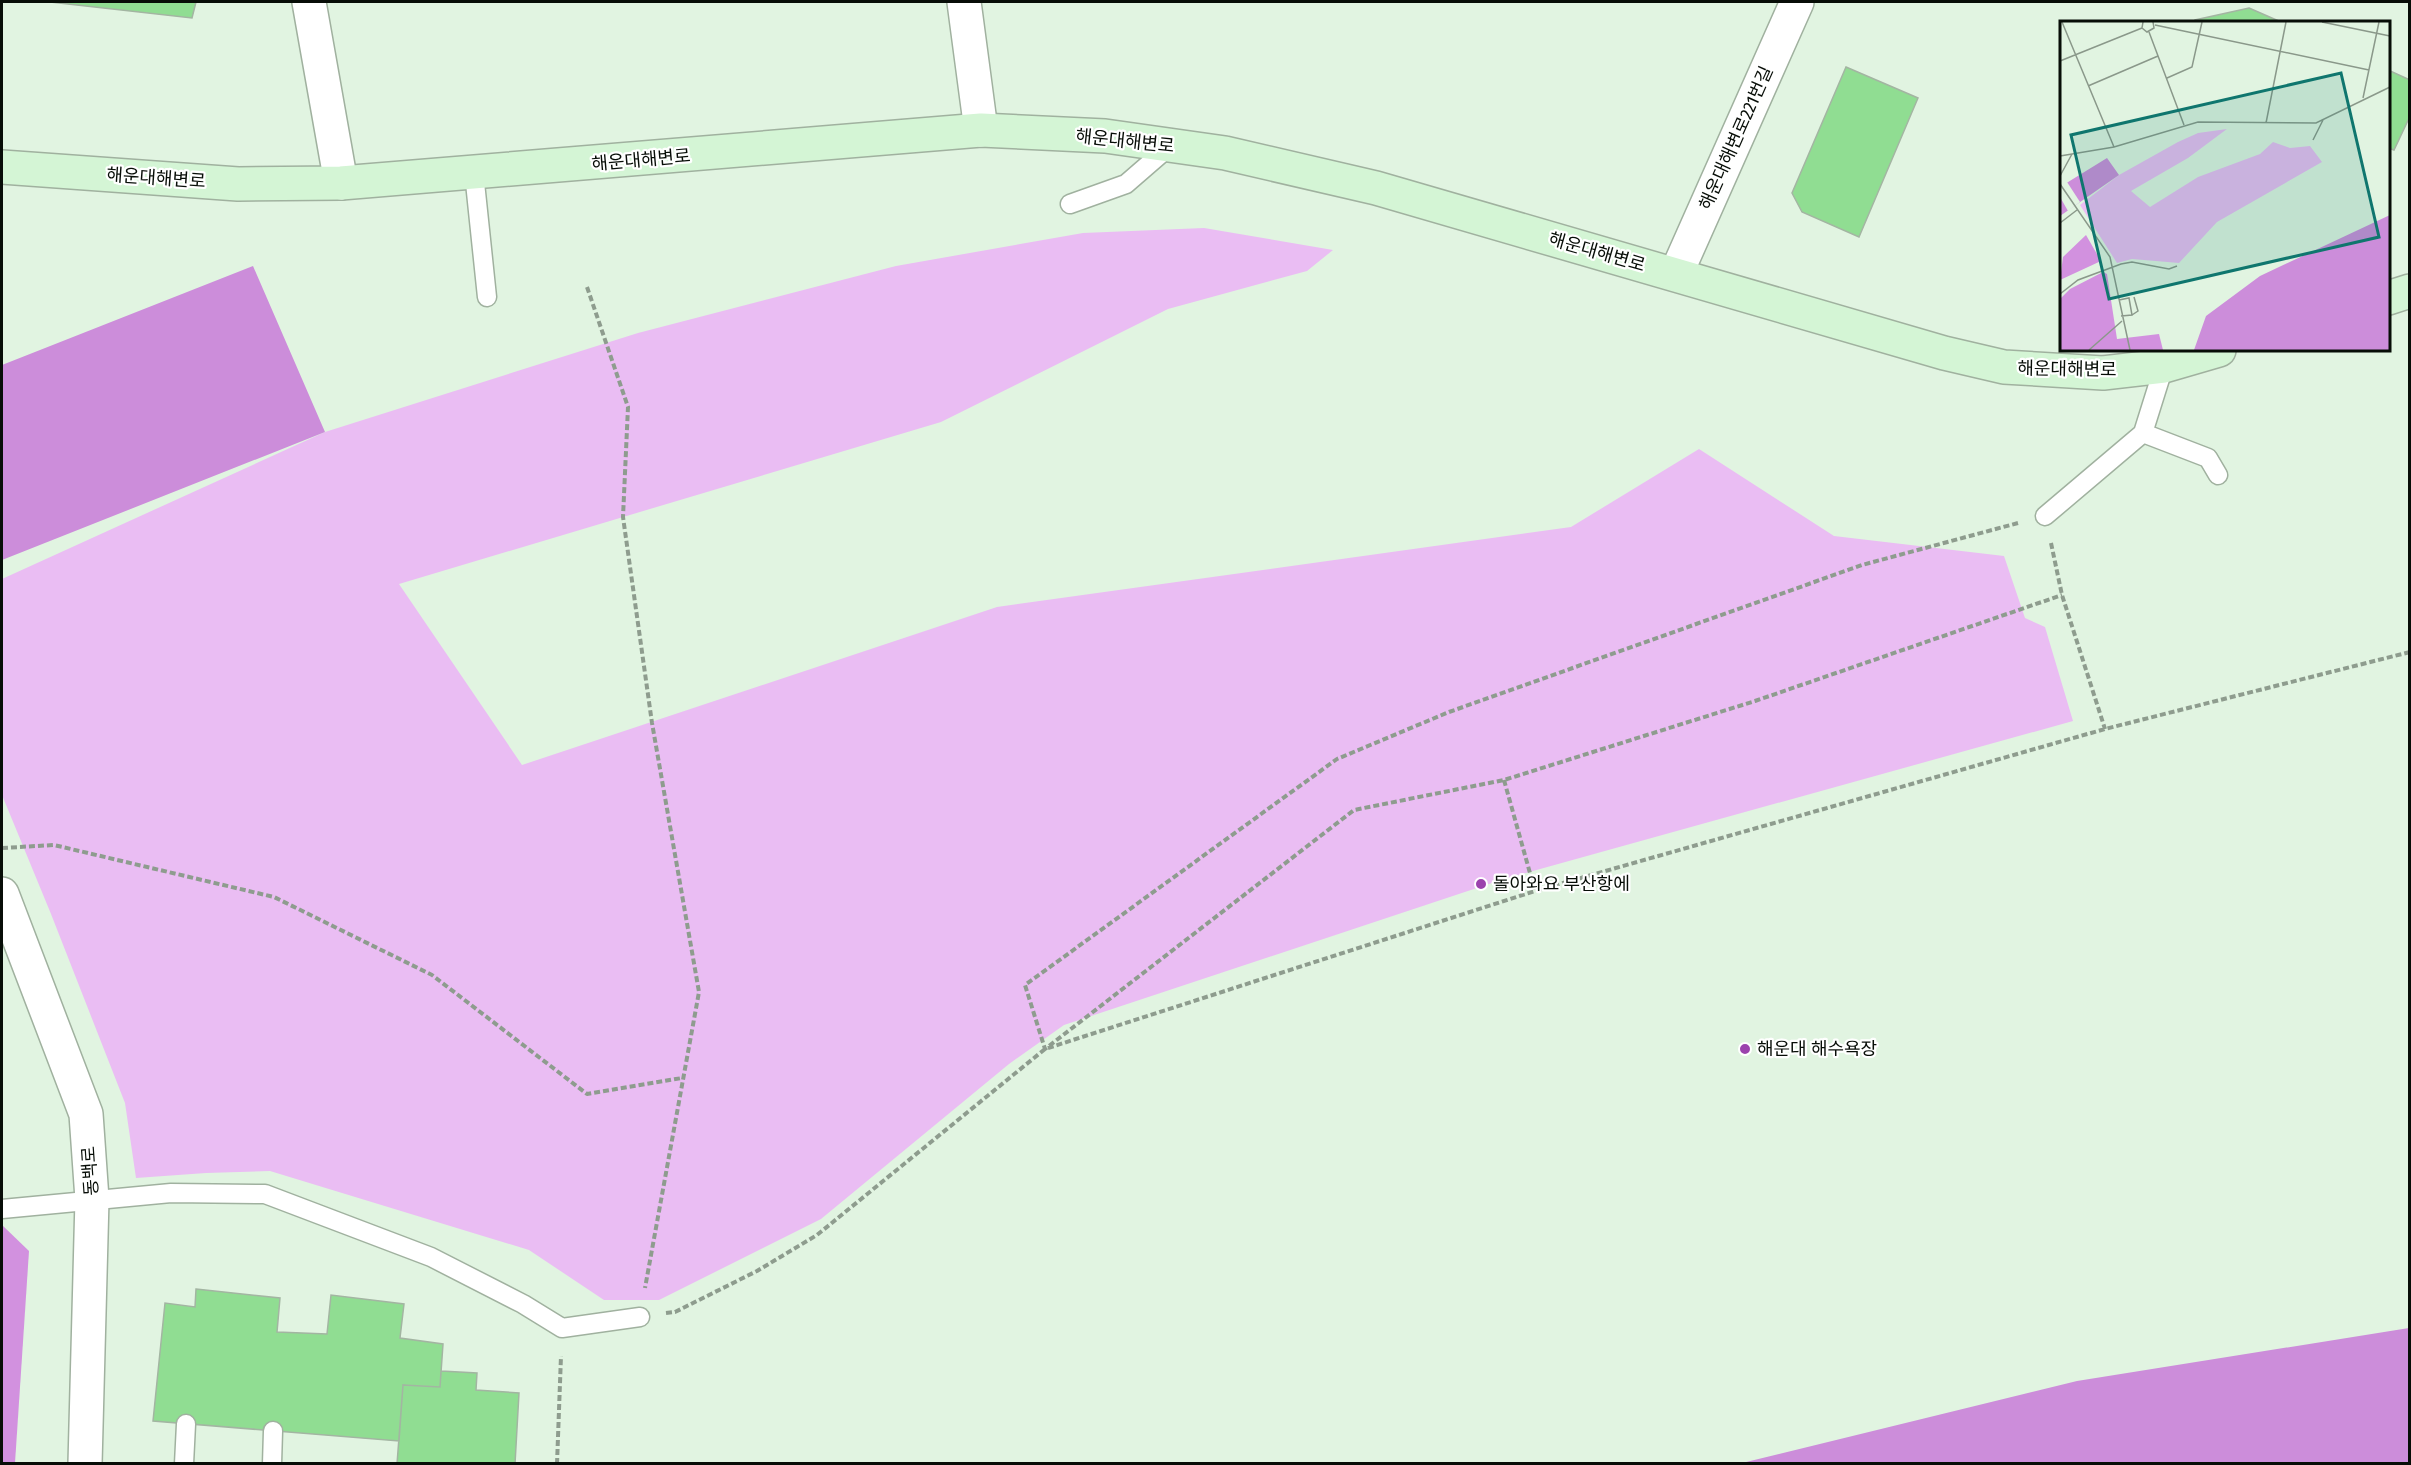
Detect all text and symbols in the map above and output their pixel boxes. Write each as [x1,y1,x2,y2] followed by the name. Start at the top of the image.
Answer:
[2060,21,2390,351] inset map
[1694,63,1778,213] street label: 해운대해변로221번길
[1074,125,1176,157] street label: 해운대해변로
[591,145,691,175] street label: 해운대해변로
[106,164,206,192] street label: 해운대해변로
[1546,228,1648,276] street label: 해운대해변로
[2017,357,2117,381] street label: 해운대해변로
[1493,873,1630,895] place label: 돌아와요 부산항에
[1474,877,1488,891] marker: 돌아와요 부산항에
[1757,1038,1877,1060] place label: 해운대 해수욕장
[1738,1042,1752,1056] marker: 해운대 해수욕장
[77,1145,103,1197] street label: 동백로

